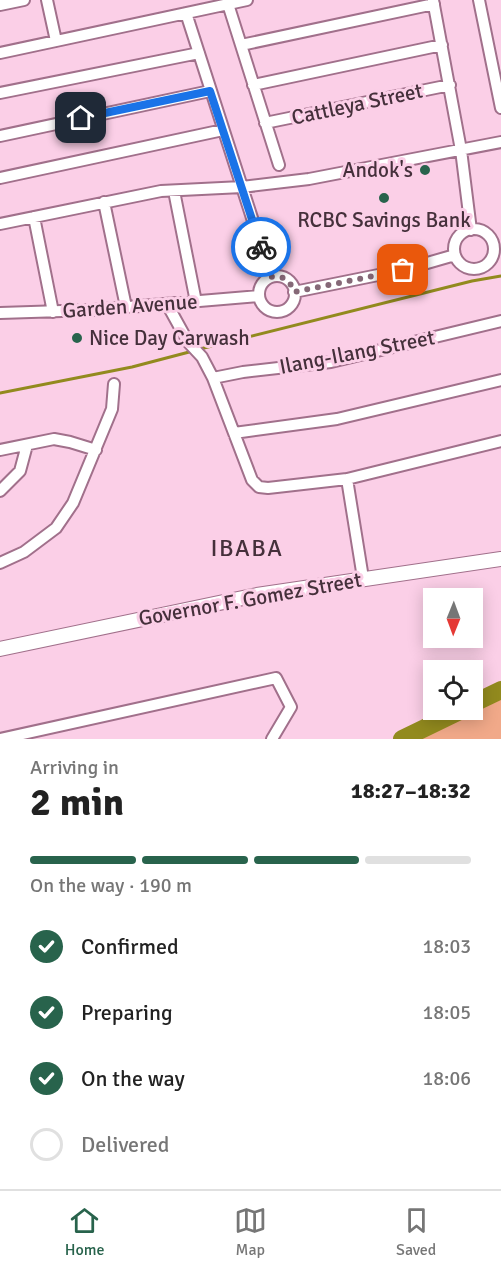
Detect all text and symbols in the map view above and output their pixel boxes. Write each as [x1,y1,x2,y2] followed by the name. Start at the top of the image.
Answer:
[289,77,425,131] street label: Cattleya Street
[55,92,106,143] pin
[64,101,97,134] icon: home
[343,157,413,183] place label: Andok's
[418,163,432,177] marker: Andok's
[377,191,391,205] marker: RCBC Savings Bank
[297,207,471,233] place label: RCBC Savings Bank
[231,217,291,277] courier
[245,231,278,264] icon: bike
[377,244,428,295] pin
[386,253,419,286] icon: bag
[62,288,198,324] street label: Garden Avenue
[277,324,437,380] street label: Ilang-Ilang Street
[89,325,250,351] place label: Nice Day Carwash
[70,331,84,345] marker: Nice Day Carwash
[211,533,283,563] district label: IBABA
[137,567,363,631] street label: Governor F. Gomez Street
[423,588,483,648] north arrow
[423,588,483,720] map controls
[423,660,483,720] button: locate
[30,755,119,780] text: Arriving in
[351,777,471,804] text: 18:27–18:32
[30,778,124,826] text: 2 min
[30,873,192,898] text: On the way · 190 m
[30,930,63,963] icon: check
[81,933,179,960] text: Confirmed
[422,934,471,959] text: 18:03
[30,996,63,1029] icon: check
[81,999,173,1026] text: Preparing
[422,1000,471,1025] text: 18:05
[30,1062,63,1095] icon: check
[81,1065,185,1092] text: On the way
[422,1066,471,1091] text: 18:06
[81,1131,169,1158] text: Delivered
[65,1204,105,1260] tab: Home
[234,1204,267,1260] tab: Map
[396,1204,436,1260] tab: Saved

